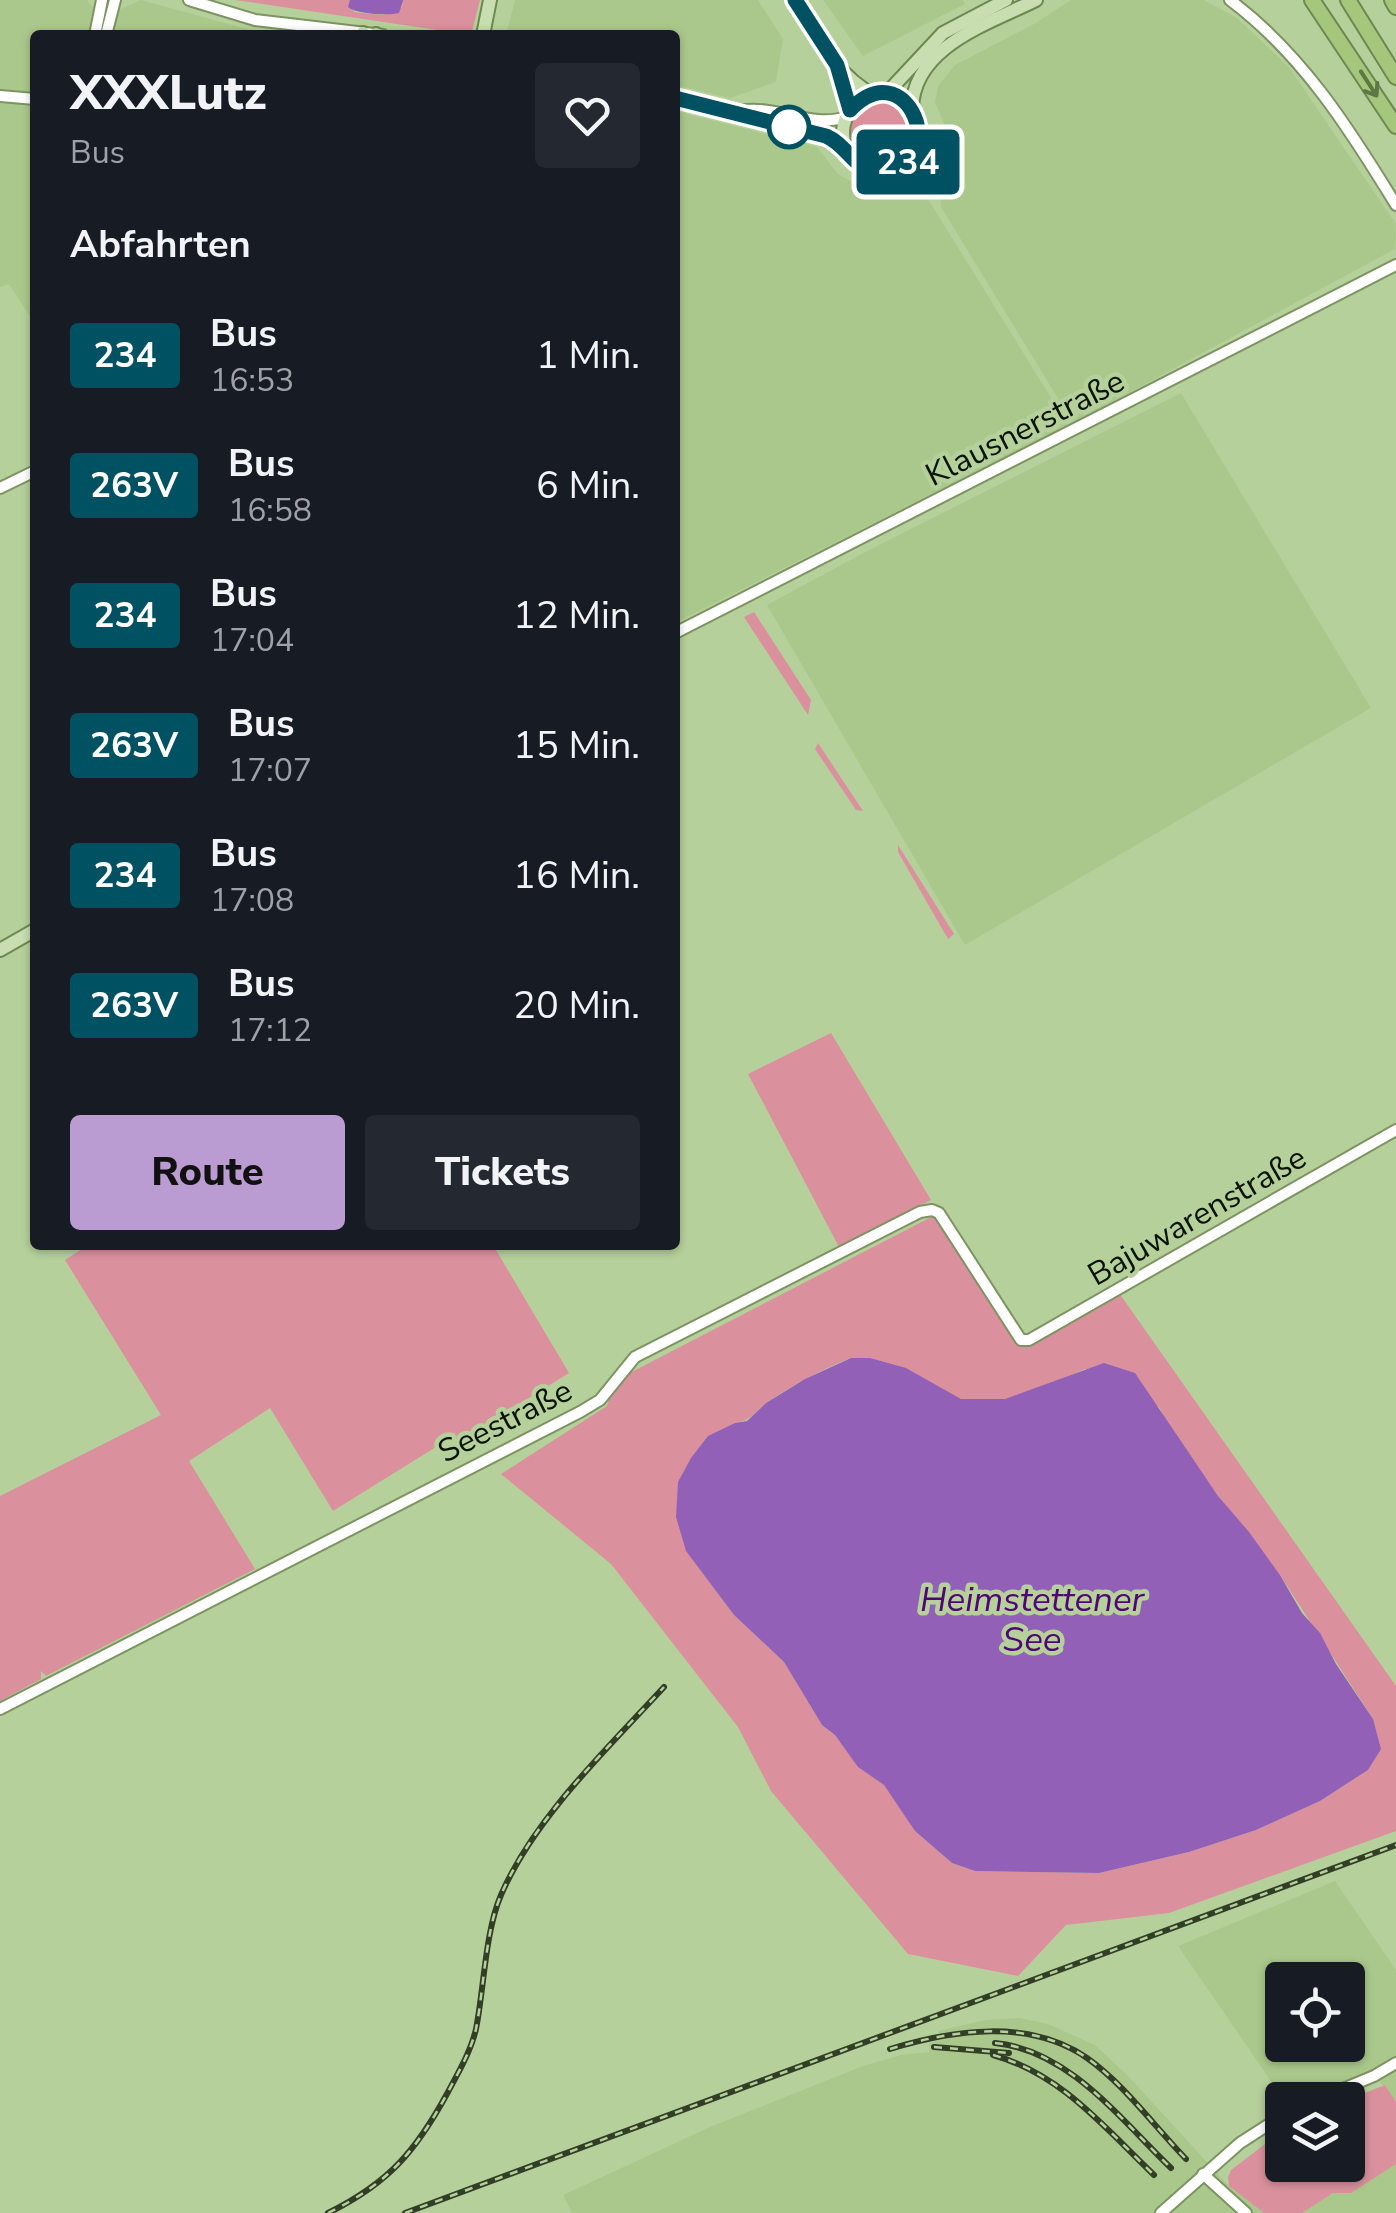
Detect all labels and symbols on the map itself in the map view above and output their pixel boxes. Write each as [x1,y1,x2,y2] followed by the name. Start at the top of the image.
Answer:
[1359,69,1380,98] one-way arrow
[768,106,810,148] unlabelled marker
[850,130,966,194] line badge: 234
[918,359,1132,497] street label: Klausnerstraße
[1080,1136,1314,1296] street label: Bajuwarenstraße
[431,1369,579,1473] street label: Seestraße
[920,1576,1146,1663] water label: Heimstettener See

